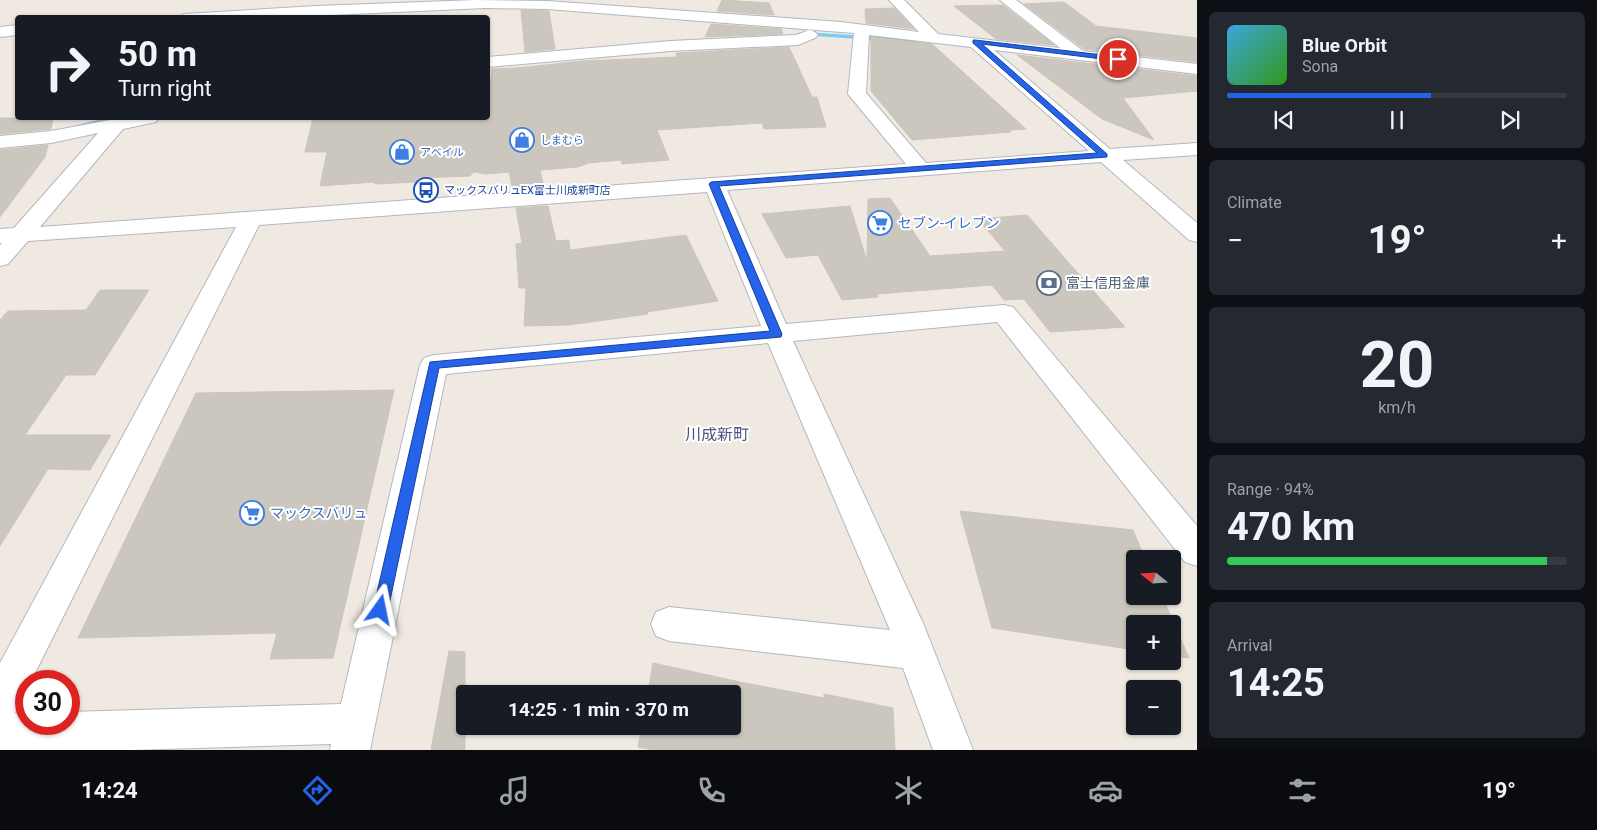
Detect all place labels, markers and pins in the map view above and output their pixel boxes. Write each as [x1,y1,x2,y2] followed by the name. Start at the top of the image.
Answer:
[1097,38,1139,80] pin
[509,127,535,153] shop icon: しまむら
[540,134,584,147] place label: しまむら
[389,139,415,165] shop icon: アベイル
[420,146,464,159] place label: アベイル
[413,177,439,203] bus stop icon: マックスバリュEX富士川成新町店
[444,184,611,197] place label: マックスバリュEX富士川成新町店
[867,210,893,236] supermarket icon: セブン-イレブン
[898,215,1000,231] place label: セブン-イレブン
[1036,270,1062,296] bank icon: 富士信用金庫
[1066,275,1150,291] place label: 富士信用金庫
[239,500,265,526] supermarket icon: マックスバリュ
[270,505,368,521] place label: マックスバリュ

